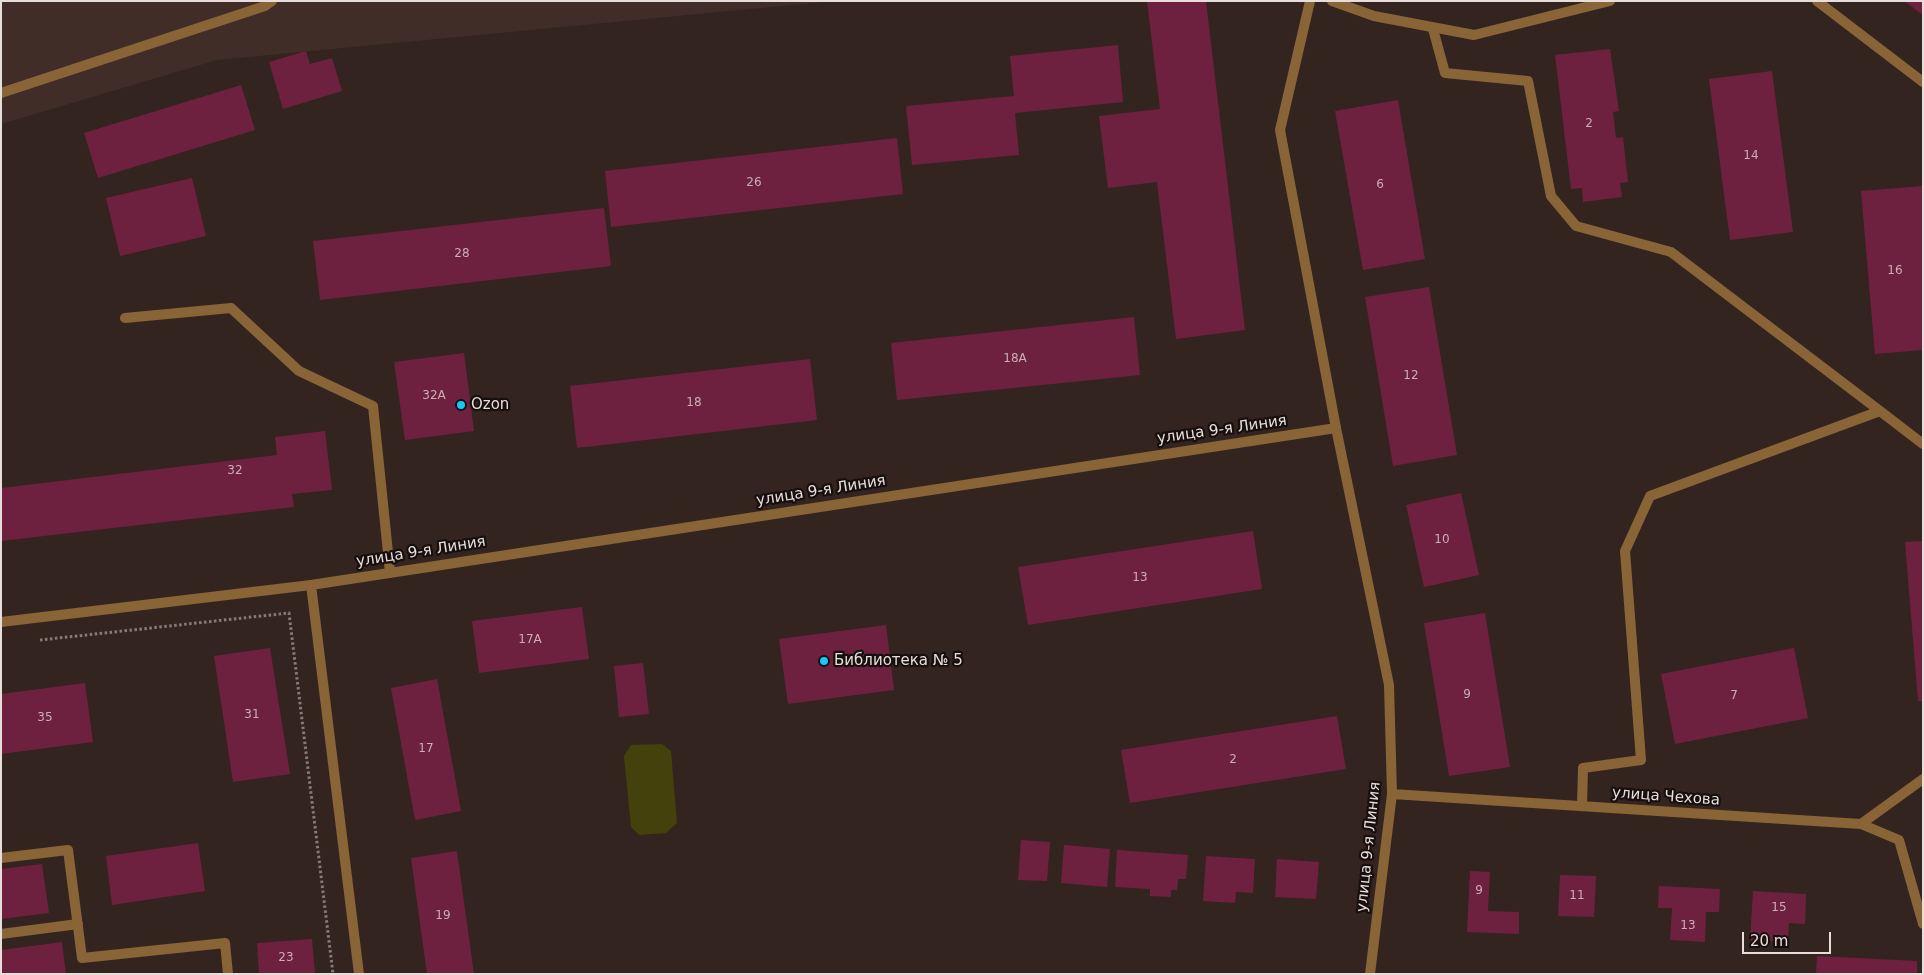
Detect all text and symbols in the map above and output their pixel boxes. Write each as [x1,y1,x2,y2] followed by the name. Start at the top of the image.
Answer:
[1585,117,1593,131] house number: 2
[1743,149,1759,163] house number: 14
[746,176,762,190] house number: 26
[1376,178,1384,192] house number: 6
[454,247,470,261] house number: 28
[1887,264,1903,278] house number: 16
[1003,352,1027,366] house number: 18А
[1403,369,1419,383] house number: 12
[422,389,446,403] house number: 32А
[471,396,509,414] place label: Ozon
[686,396,702,410] house number: 18
[455,399,467,411] marker: Ozon
[1156,412,1288,448] street label: улица 9-я Линия
[227,464,243,478] house number: 32
[755,472,887,510] street label: улица 9-я Линия
[355,533,487,571] street label: улица 9-я Линия
[1434,533,1450,547] house number: 10
[1132,571,1148,585] house number: 13
[518,633,542,647] house number: 17А
[834,652,963,670] place label: Библиотека № 5
[818,655,830,667] marker: Библиотека № 5
[1463,688,1471,702] house number: 9
[1730,689,1738,703] house number: 7
[244,708,260,722] house number: 31
[37,711,53,725] house number: 35
[418,742,434,756] house number: 17
[1229,753,1237,767] house number: 2
[1353,781,1385,913] street label: улица 9-я Линия
[1612,784,1720,810] street label: улица Чехова
[1475,884,1483,898] house number: 9
[1569,889,1585,903] house number: 11
[1771,901,1787,915] house number: 15
[435,909,451,923] house number: 19
[1680,919,1696,933] house number: 13
[1744,922,1833,954] scale bar
[1750,932,1788,950] text: 20 m
[278,951,294,965] house number: 23

